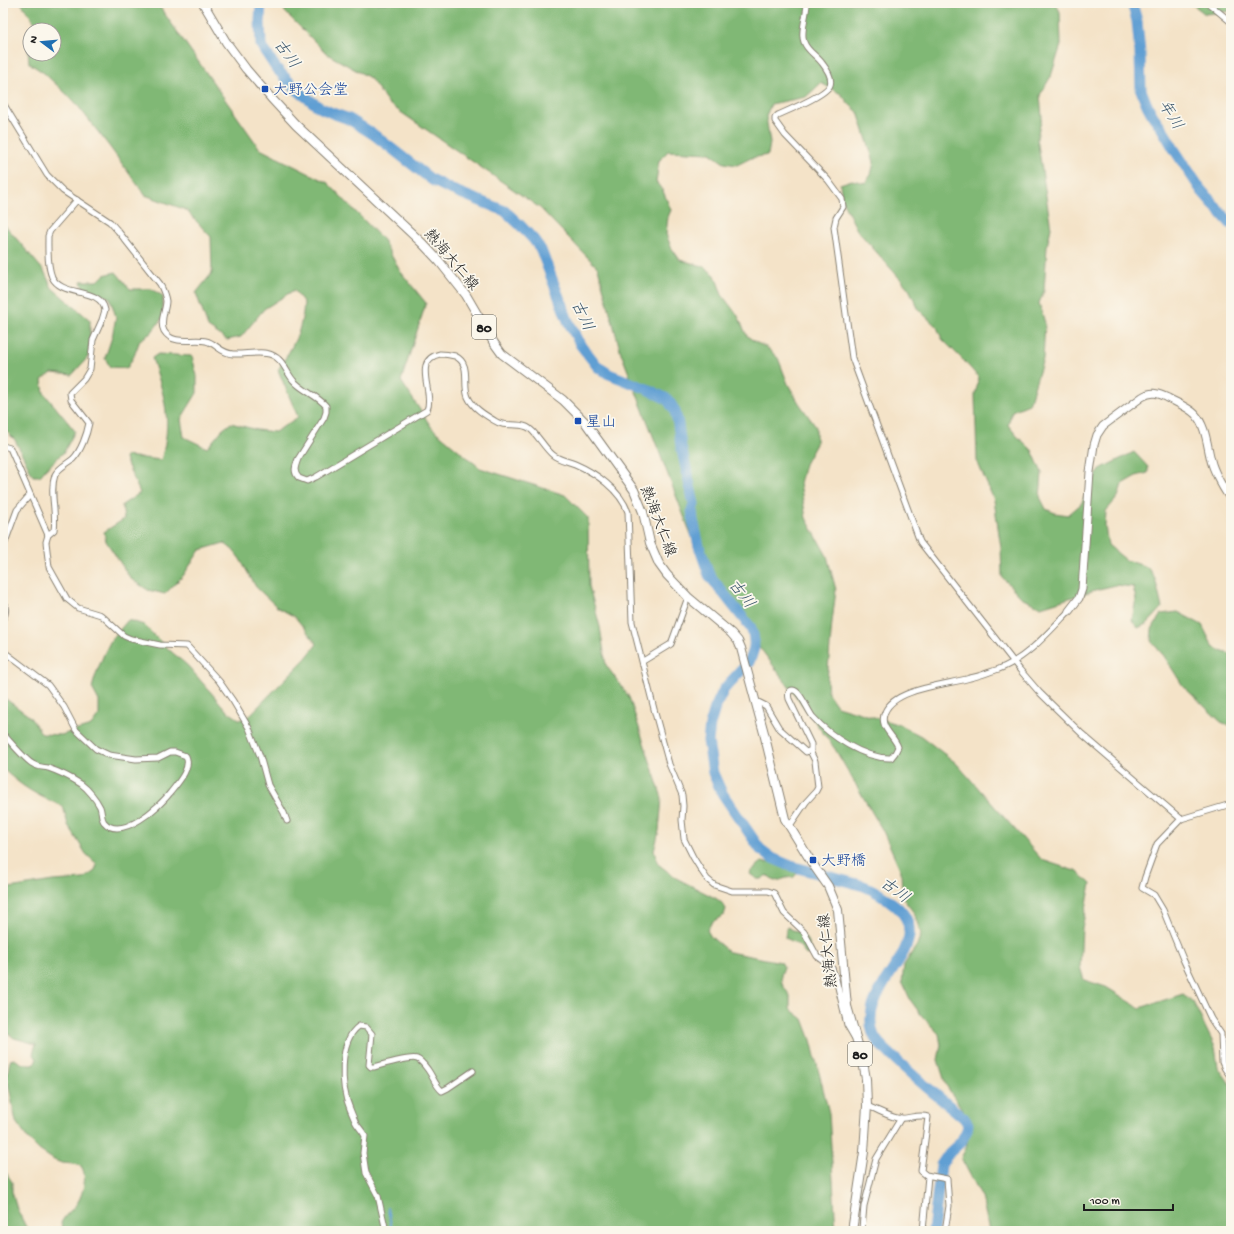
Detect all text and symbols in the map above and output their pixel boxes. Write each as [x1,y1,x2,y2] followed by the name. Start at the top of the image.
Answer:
[22,22,62,62] north arrow
[28,35,41,45] text: N
[268,36,303,74] water label: 古川
[273,81,348,100] place label: 大野公会堂
[260,84,270,94] marker: 大野公会堂
[1152,97,1186,134] water label: 年川
[419,225,482,295] street label: 熱海大仁線
[565,298,597,335] water label: 古川
[472,315,496,339] road number: 80
[586,414,616,432] place label: 星山
[573,416,583,426] marker: 星山
[635,483,680,560] street label: 熱海大仁線
[723,576,758,614] water label: 古川
[821,853,866,871] place label: 大野橋
[808,855,818,865] marker: 大野橋
[875,874,913,909] water label: 古川
[815,913,842,989] street label: 熱海大仁線
[848,1042,872,1066] road number: 80
[1084,1186,1173,1212] scale bar
[1089,1195,1120,1209] text: 100 m

